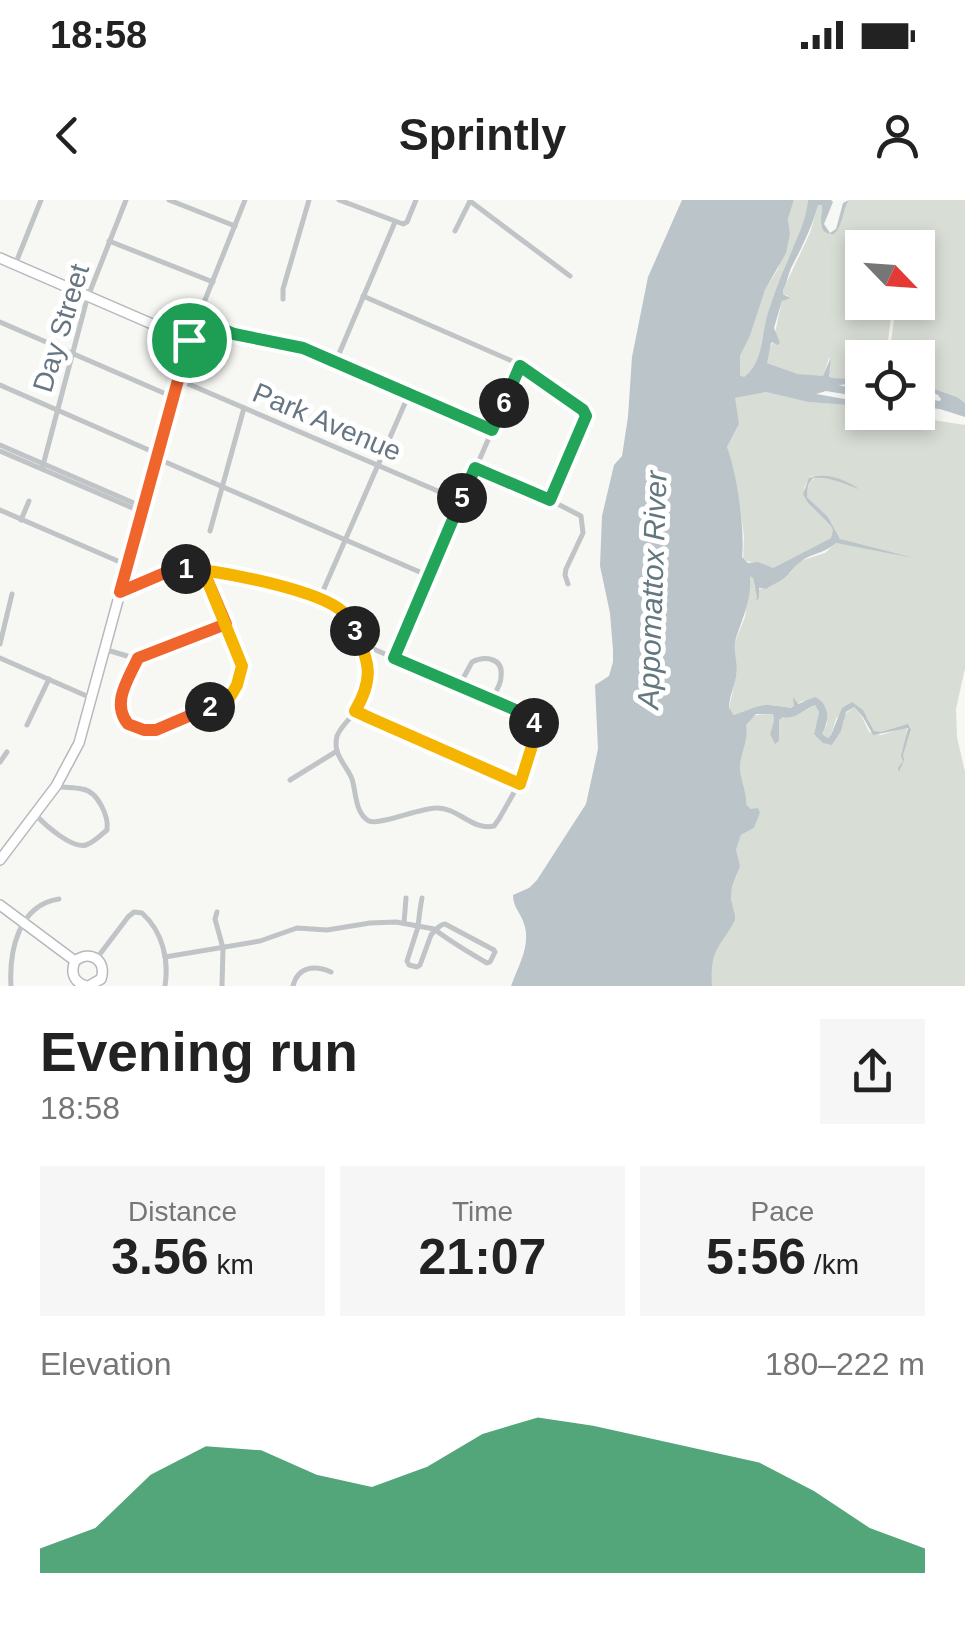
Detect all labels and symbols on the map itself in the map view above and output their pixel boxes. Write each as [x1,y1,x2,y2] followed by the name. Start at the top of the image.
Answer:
[845,230,935,320] north arrow
[27,260,95,396] street label: Day Street
[147,298,232,383] pin
[248,377,406,467] street label: Park Avenue
[479,378,529,428] pin: 6
[631,469,673,712] water label: Appomattox River
[437,473,487,523] pin: 5
[161,544,211,594] pin: 1
[330,606,380,656] pin: 3
[185,682,235,732] pin: 2
[509,698,559,748] pin: 4

